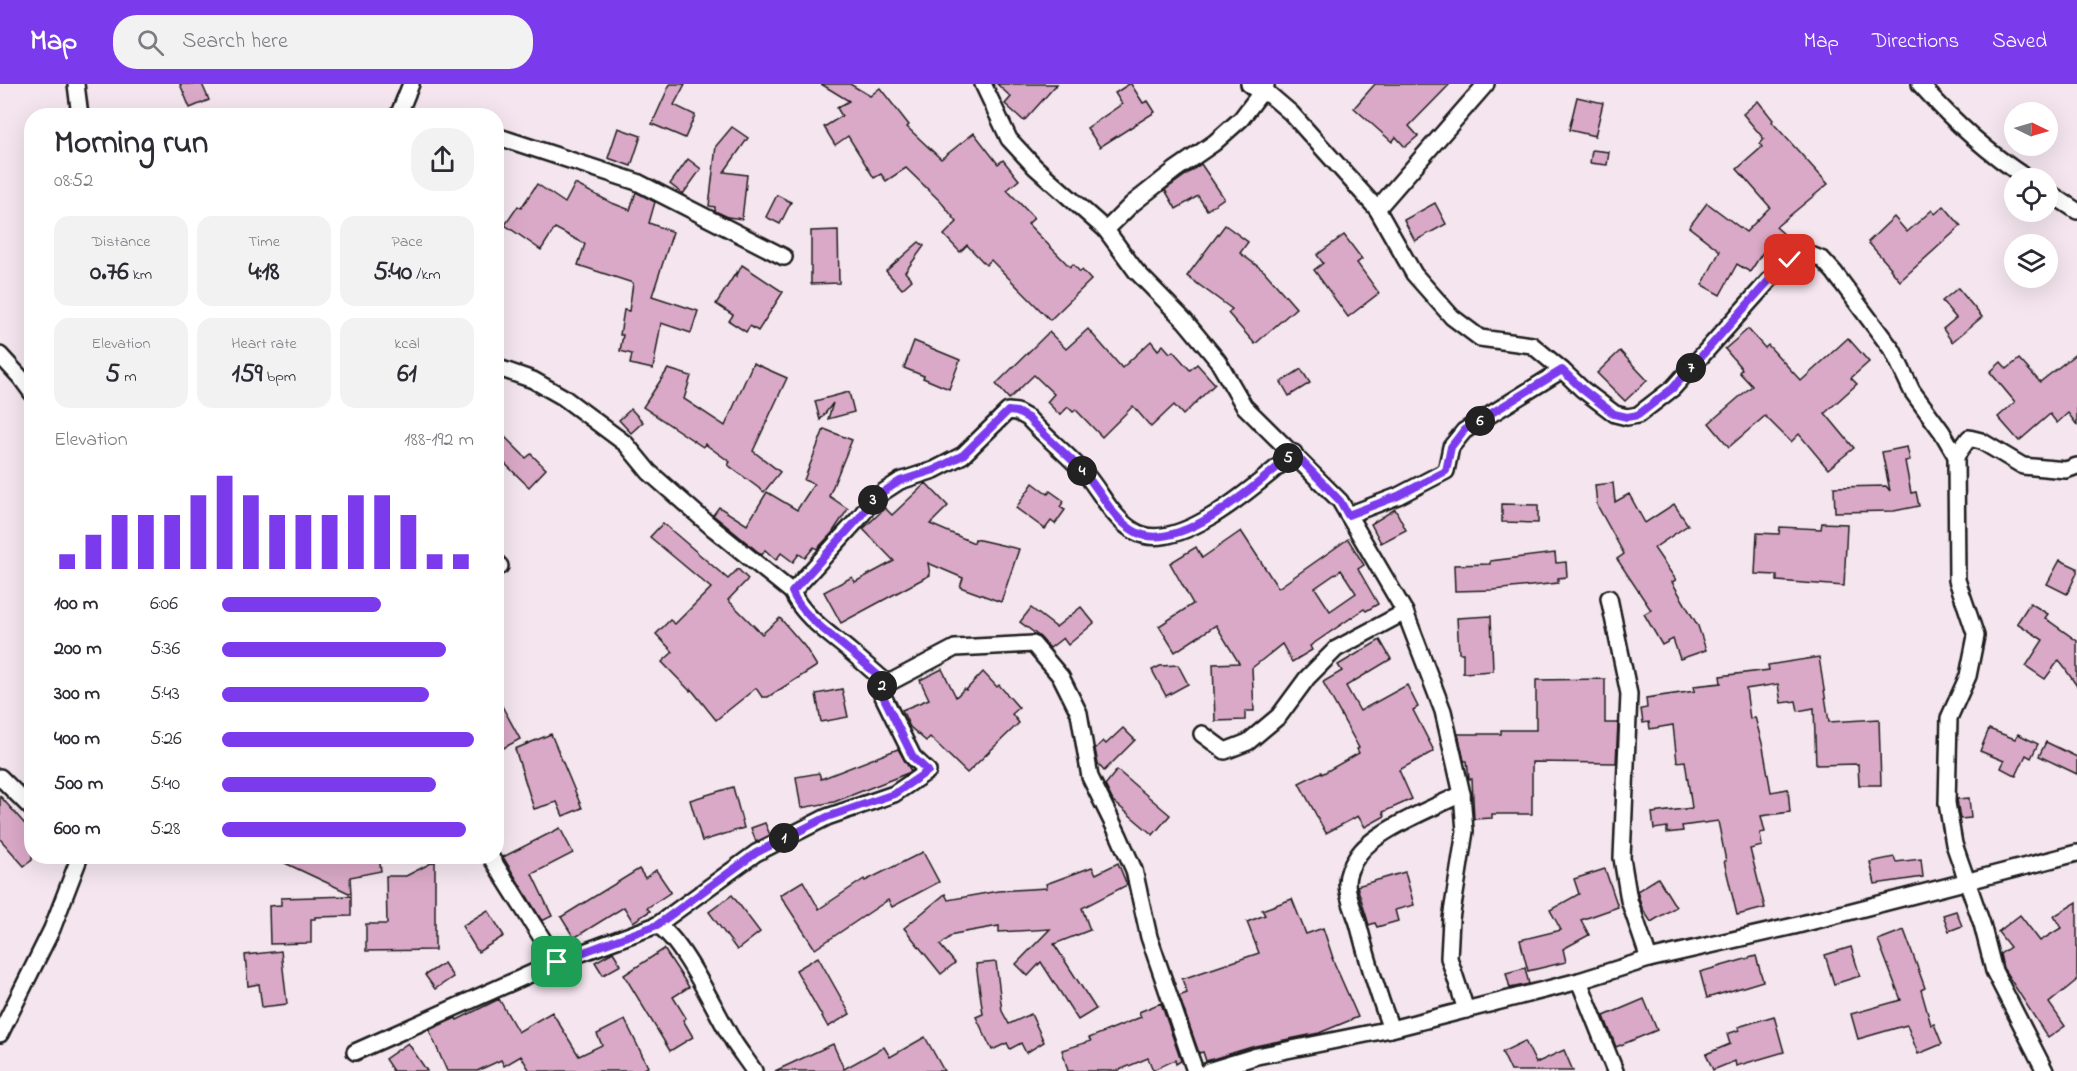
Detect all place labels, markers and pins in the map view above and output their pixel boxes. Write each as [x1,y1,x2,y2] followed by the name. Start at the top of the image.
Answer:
[1764,234,1815,285] pin
[1676,353,1706,383] pin: 7
[1465,406,1495,436] pin: 6
[1273,443,1303,473] pin: 5
[1067,456,1097,486] pin: 4
[858,485,888,515] pin: 3
[867,671,897,701] pin: 2
[769,823,799,853] pin: 1
[531,936,582,987] pin

